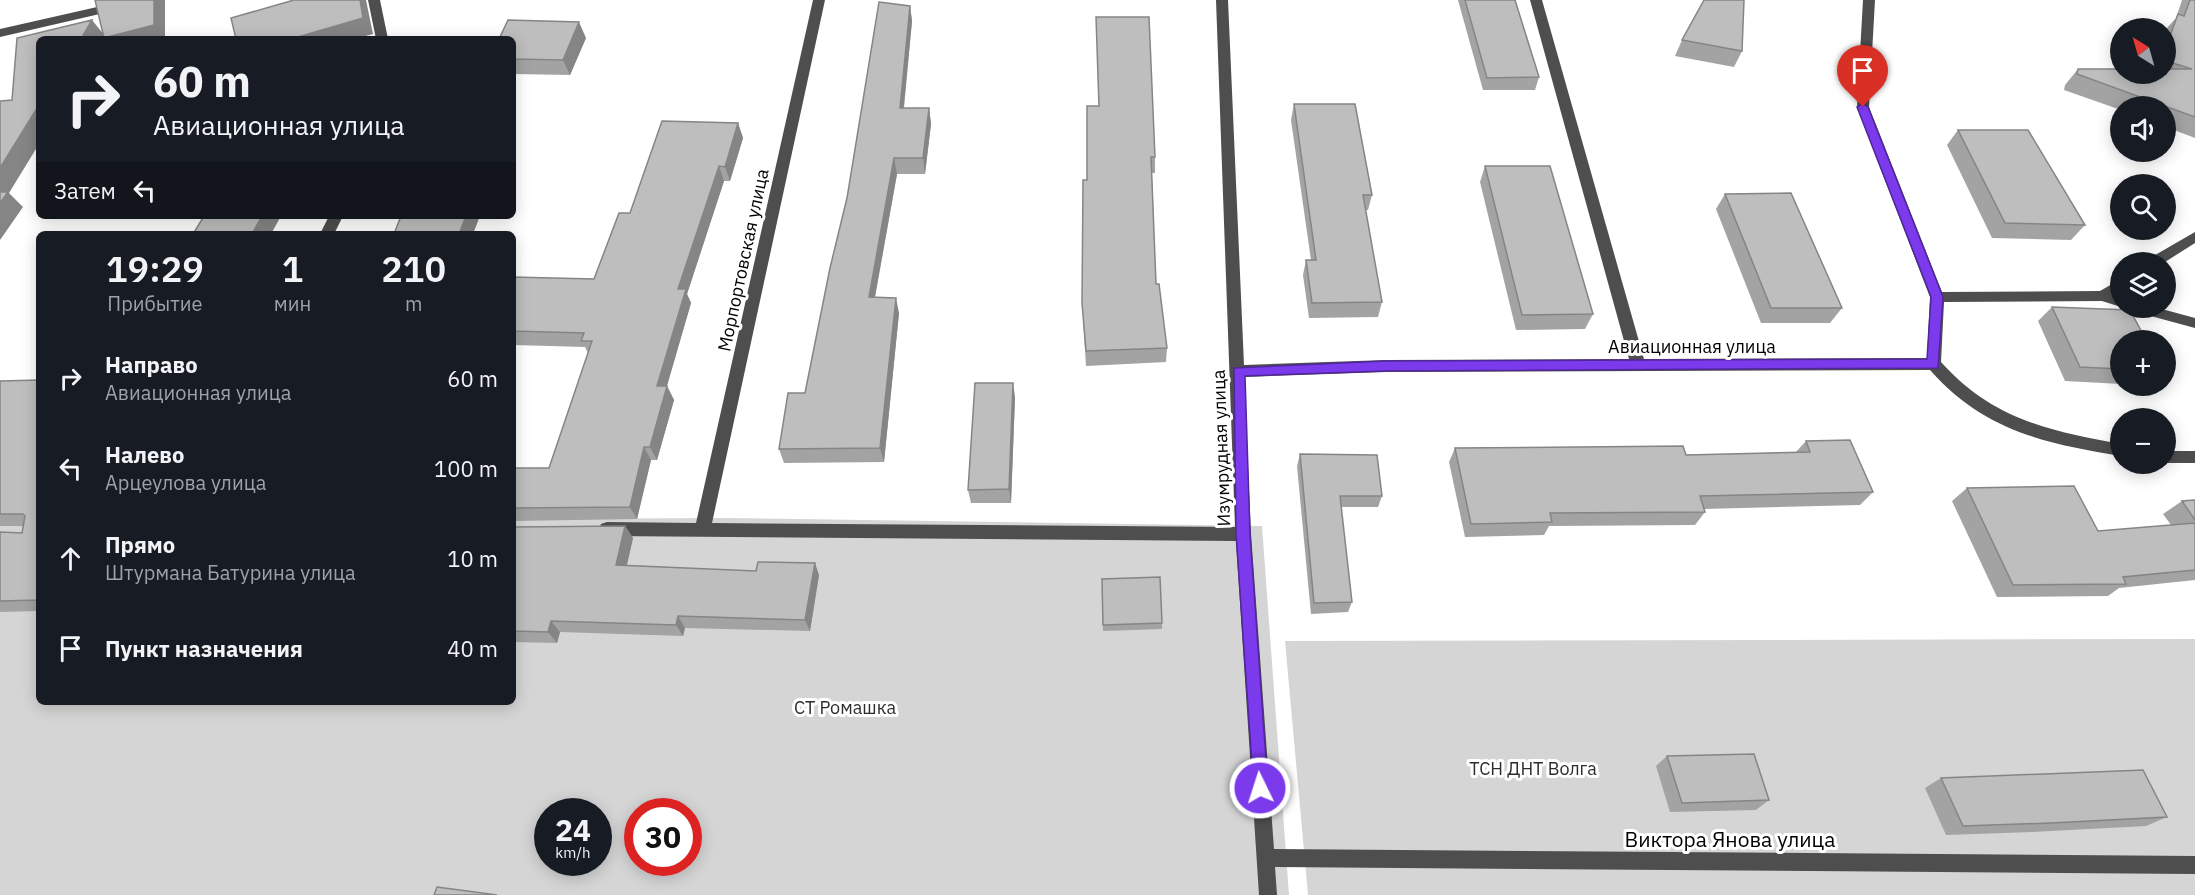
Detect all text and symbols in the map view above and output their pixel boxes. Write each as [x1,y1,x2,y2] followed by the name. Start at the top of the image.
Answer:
[2110,18,2176,84] north arrow
[2110,18,2176,474] map controls
[1837,45,1888,107] pin
[153,54,251,109] text: 60 m
[1846,54,1879,87] icon: arrive
[54,60,132,138] icon: right
[2110,96,2176,162] button: sound
[153,107,405,142] text: Авиационная улица
[712,166,774,353] street label: Морпортовская улица
[128,174,161,207] icon: left
[2110,174,2176,240] button: search
[54,176,116,205] text: Затем
[106,245,204,292] text: 19:29
[282,245,303,292] text: 1
[381,245,446,292] text: 210
[2110,252,2176,318] button: layers
[107,290,202,317] text: Прибытие
[274,290,311,317] text: мин
[405,290,422,317] text: m
[2110,330,2176,396] button: +
[1608,335,1776,358] street label: Авиационная улица
[105,350,198,379] text: Направо
[54,362,87,395] icon: right
[447,364,498,393] text: 60 m
[1207,369,1235,527] street label: Изумрудная улица
[105,379,291,406] text: Авиационная улица
[2110,408,2176,474] button: −
[105,440,184,469] text: Налево
[54,452,87,485] icon: left
[434,454,498,483] text: 100 m
[105,469,266,496] text: Арцеулова улица
[105,530,175,559] text: Прямо
[54,542,87,575] icon: ahead
[447,544,498,573] text: 10 m
[105,559,356,586] text: Штурмана Батурина улица
[54,632,87,665] icon: arrive
[105,634,303,663] text: Пункт назначения
[447,634,498,663] text: 40 m
[794,696,896,719] park label: СТ Ромашка
[1228,756,1292,820] position arrow
[1469,757,1597,780] park label: ТСН ДНТ Волга
[624,798,702,876] speed limit sign: 30
[555,810,591,849] text: 24
[1625,825,1835,853] street label: Виктора Янова улица
[555,843,591,862] text: km/h

